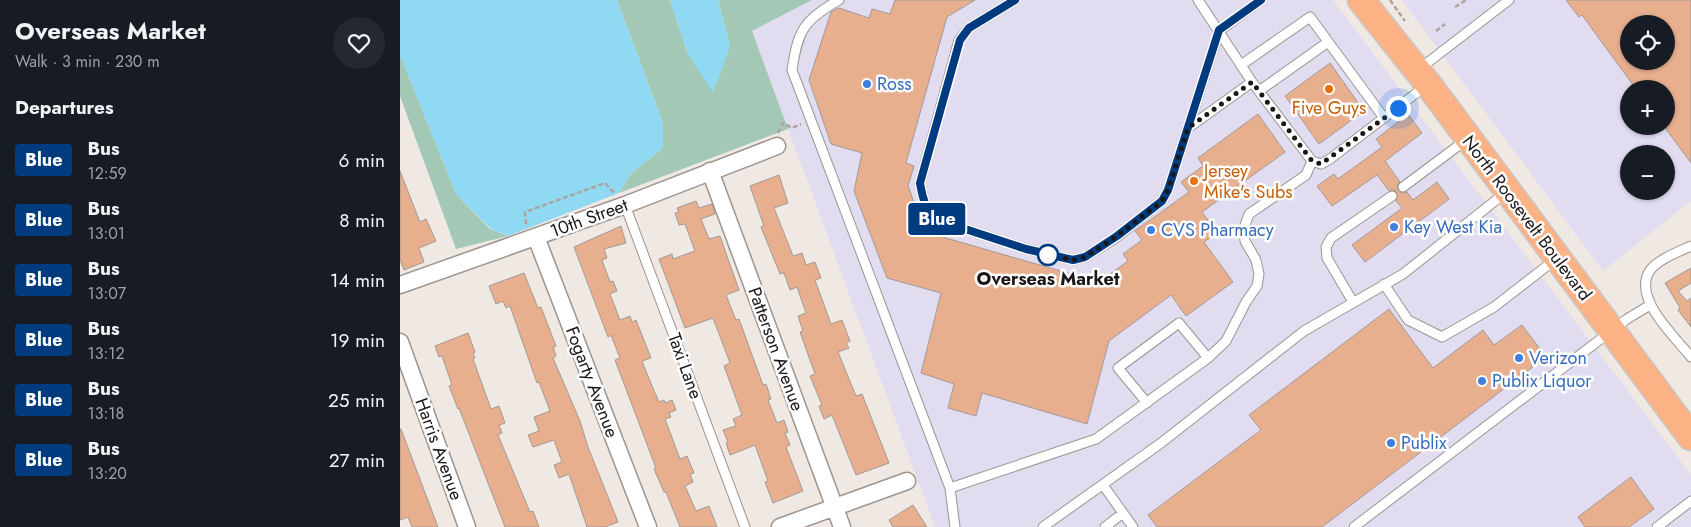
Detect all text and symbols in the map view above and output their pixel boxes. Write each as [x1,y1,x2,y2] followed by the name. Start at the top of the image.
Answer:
[15,13,206,48] text: Overseas Market
[1620,15,1675,200] map controls
[1620,15,1675,70] button: locate
[333,17,385,69] button: heart
[15,50,160,73] text: Walk · 3 min · 230 m
[877,71,911,97] place label: Ross
[861,78,873,90] marker: Ross
[1620,80,1675,135] button: +
[1323,83,1335,95] marker: Five Guys
[15,94,114,121] text: Departures
[1292,95,1366,121] place label: Five Guys
[1386,96,1411,121] your location
[1456,130,1598,306] street label: North Roosevelt Boulevard
[87,135,120,162] text: Bus
[1620,145,1675,200] button: −
[25,147,62,173] text: Blue
[339,147,385,174] text: 6 min
[1202,158,1292,205] place label: Jersey Mike's Subs
[87,162,127,185] text: 12:59
[1188,175,1200,187] marker: Jersey Mike's Subs
[546,192,632,244] street label: 10th Street
[87,195,120,222] text: Bus
[902,203,972,235] line badge: Blue
[918,206,956,232] text: Blue
[25,207,62,233] text: Blue
[339,207,385,234] text: 8 min
[1404,214,1502,240] place label: Key West Kia
[1161,217,1274,243] place label: CVS Pharmacy
[1388,221,1400,233] marker: Key West Kia
[87,222,125,245] text: 13:01
[1145,224,1157,236] marker: CVS Pharmacy
[1037,244,1059,266] marker: Overseas Market
[87,255,120,282] text: Bus
[976,266,1120,292] place label: Overseas Market
[25,267,62,293] text: Blue
[330,267,385,294] text: 14 min
[87,282,126,305] text: 13:07
[742,283,810,415] street label: Patterson Avenue
[87,315,120,342] text: Bus
[559,323,625,441] street label: Fogarty Avenue
[25,327,62,353] text: Blue
[330,327,385,354] text: 19 min
[661,329,709,403] street label: Taxi Lane
[87,342,125,365] text: 13:12
[1529,345,1587,371] place label: Verizon
[1513,352,1525,364] marker: Verizon
[1492,368,1592,394] place label: Publix Liquor
[87,375,120,402] text: Bus
[1476,375,1488,387] marker: Publix Liquor
[25,387,62,413] text: Blue
[328,387,385,414] text: 25 min
[408,394,470,504] street label: Harris Avenue
[87,402,124,425] text: 13:18
[1401,430,1447,456] place label: Publix
[87,435,120,462] text: Bus
[1385,437,1397,449] marker: Publix
[25,447,62,473] text: Blue
[329,447,385,474] text: 27 min
[87,462,127,485] text: 13:20

